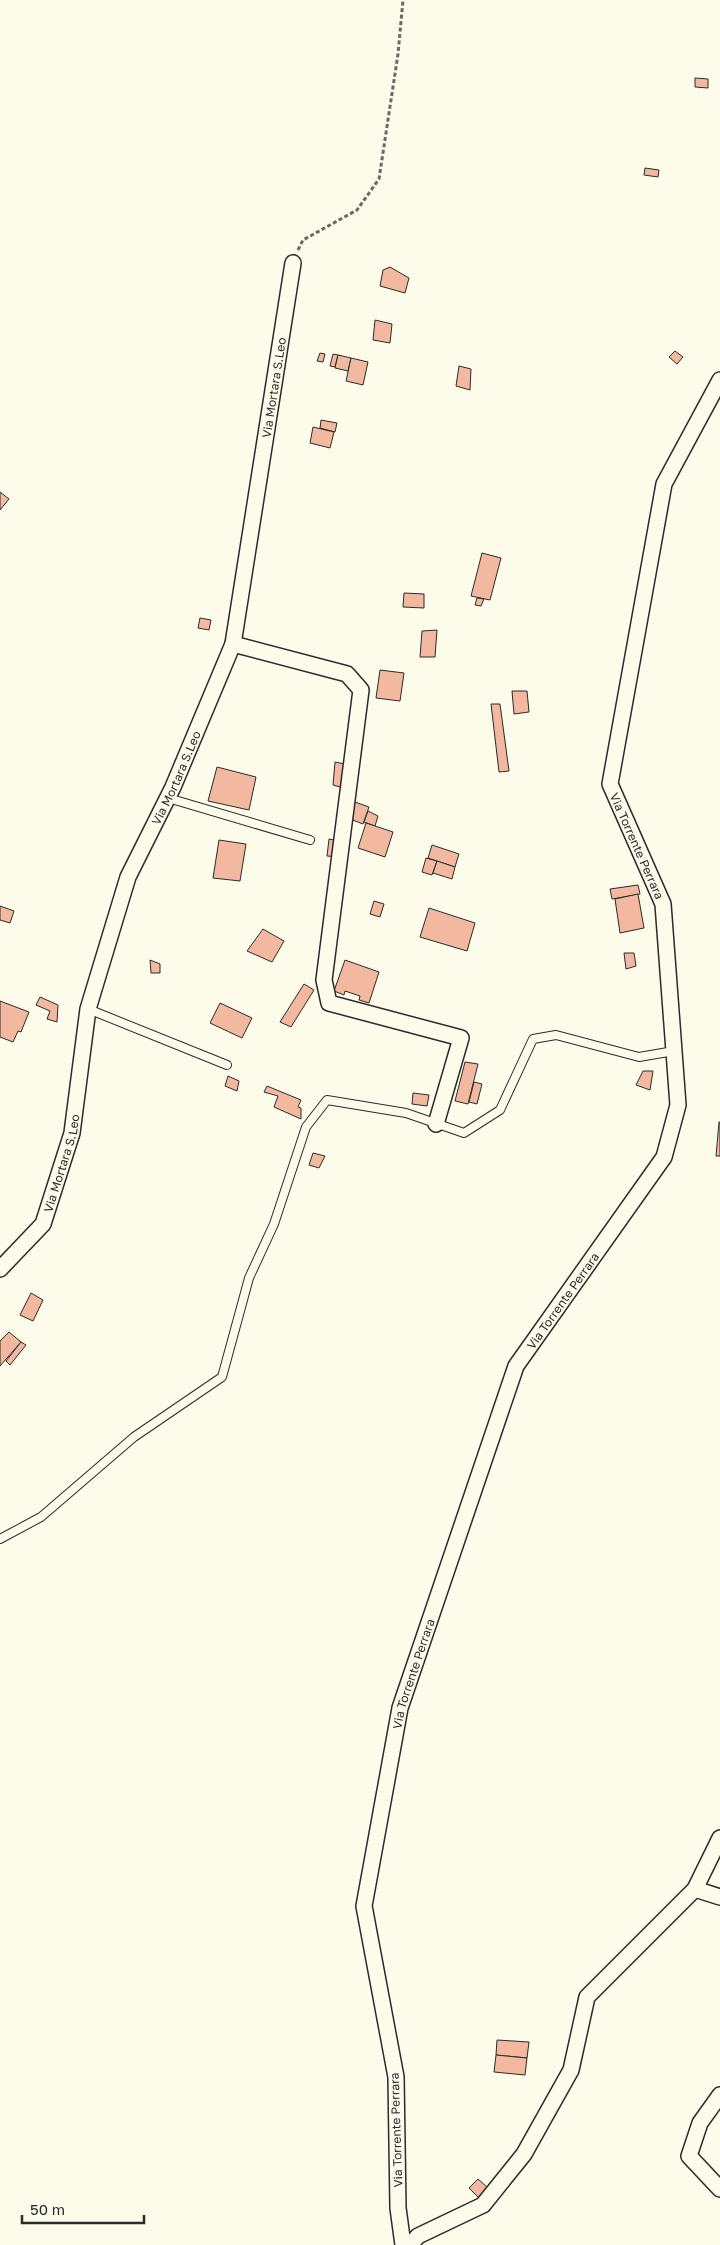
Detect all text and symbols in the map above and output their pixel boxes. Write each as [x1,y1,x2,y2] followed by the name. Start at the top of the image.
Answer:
[258,336,289,439] street label: Via Mortara S.Leo
[148,728,203,827] street label: Via Mortara S.Leo
[607,790,667,902] street label: Via Torrente Perrara
[40,1113,82,1214] street label: Via Mortara S.Leo
[523,1249,602,1352] street label: Via Torrente Perrara
[389,1617,437,1730] street label: Via Torrente Perrara
[386,2072,406,2188] street label: Via Torrente Perrara
[22,2192,145,2224] scale bar
[30,2200,65,2218] text: 50 m

